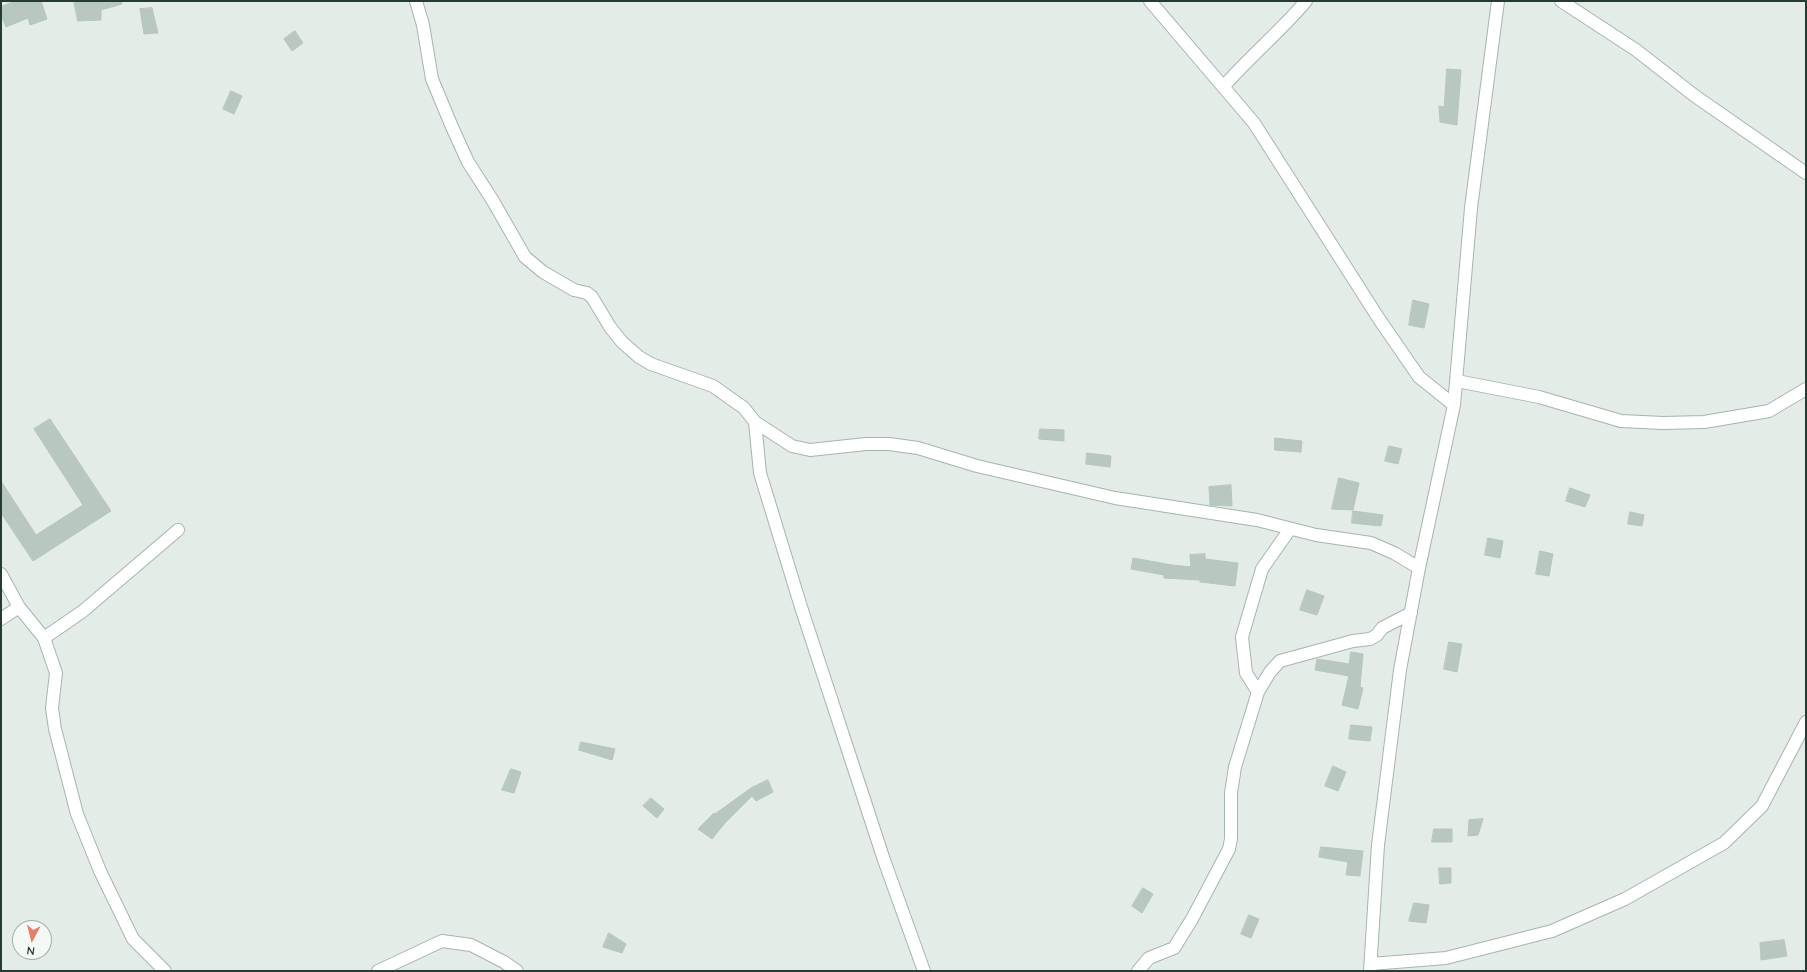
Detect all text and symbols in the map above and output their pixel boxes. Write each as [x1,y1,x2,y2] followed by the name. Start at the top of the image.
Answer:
[12,920,52,960] north arrow
[26,943,36,958] text: N

